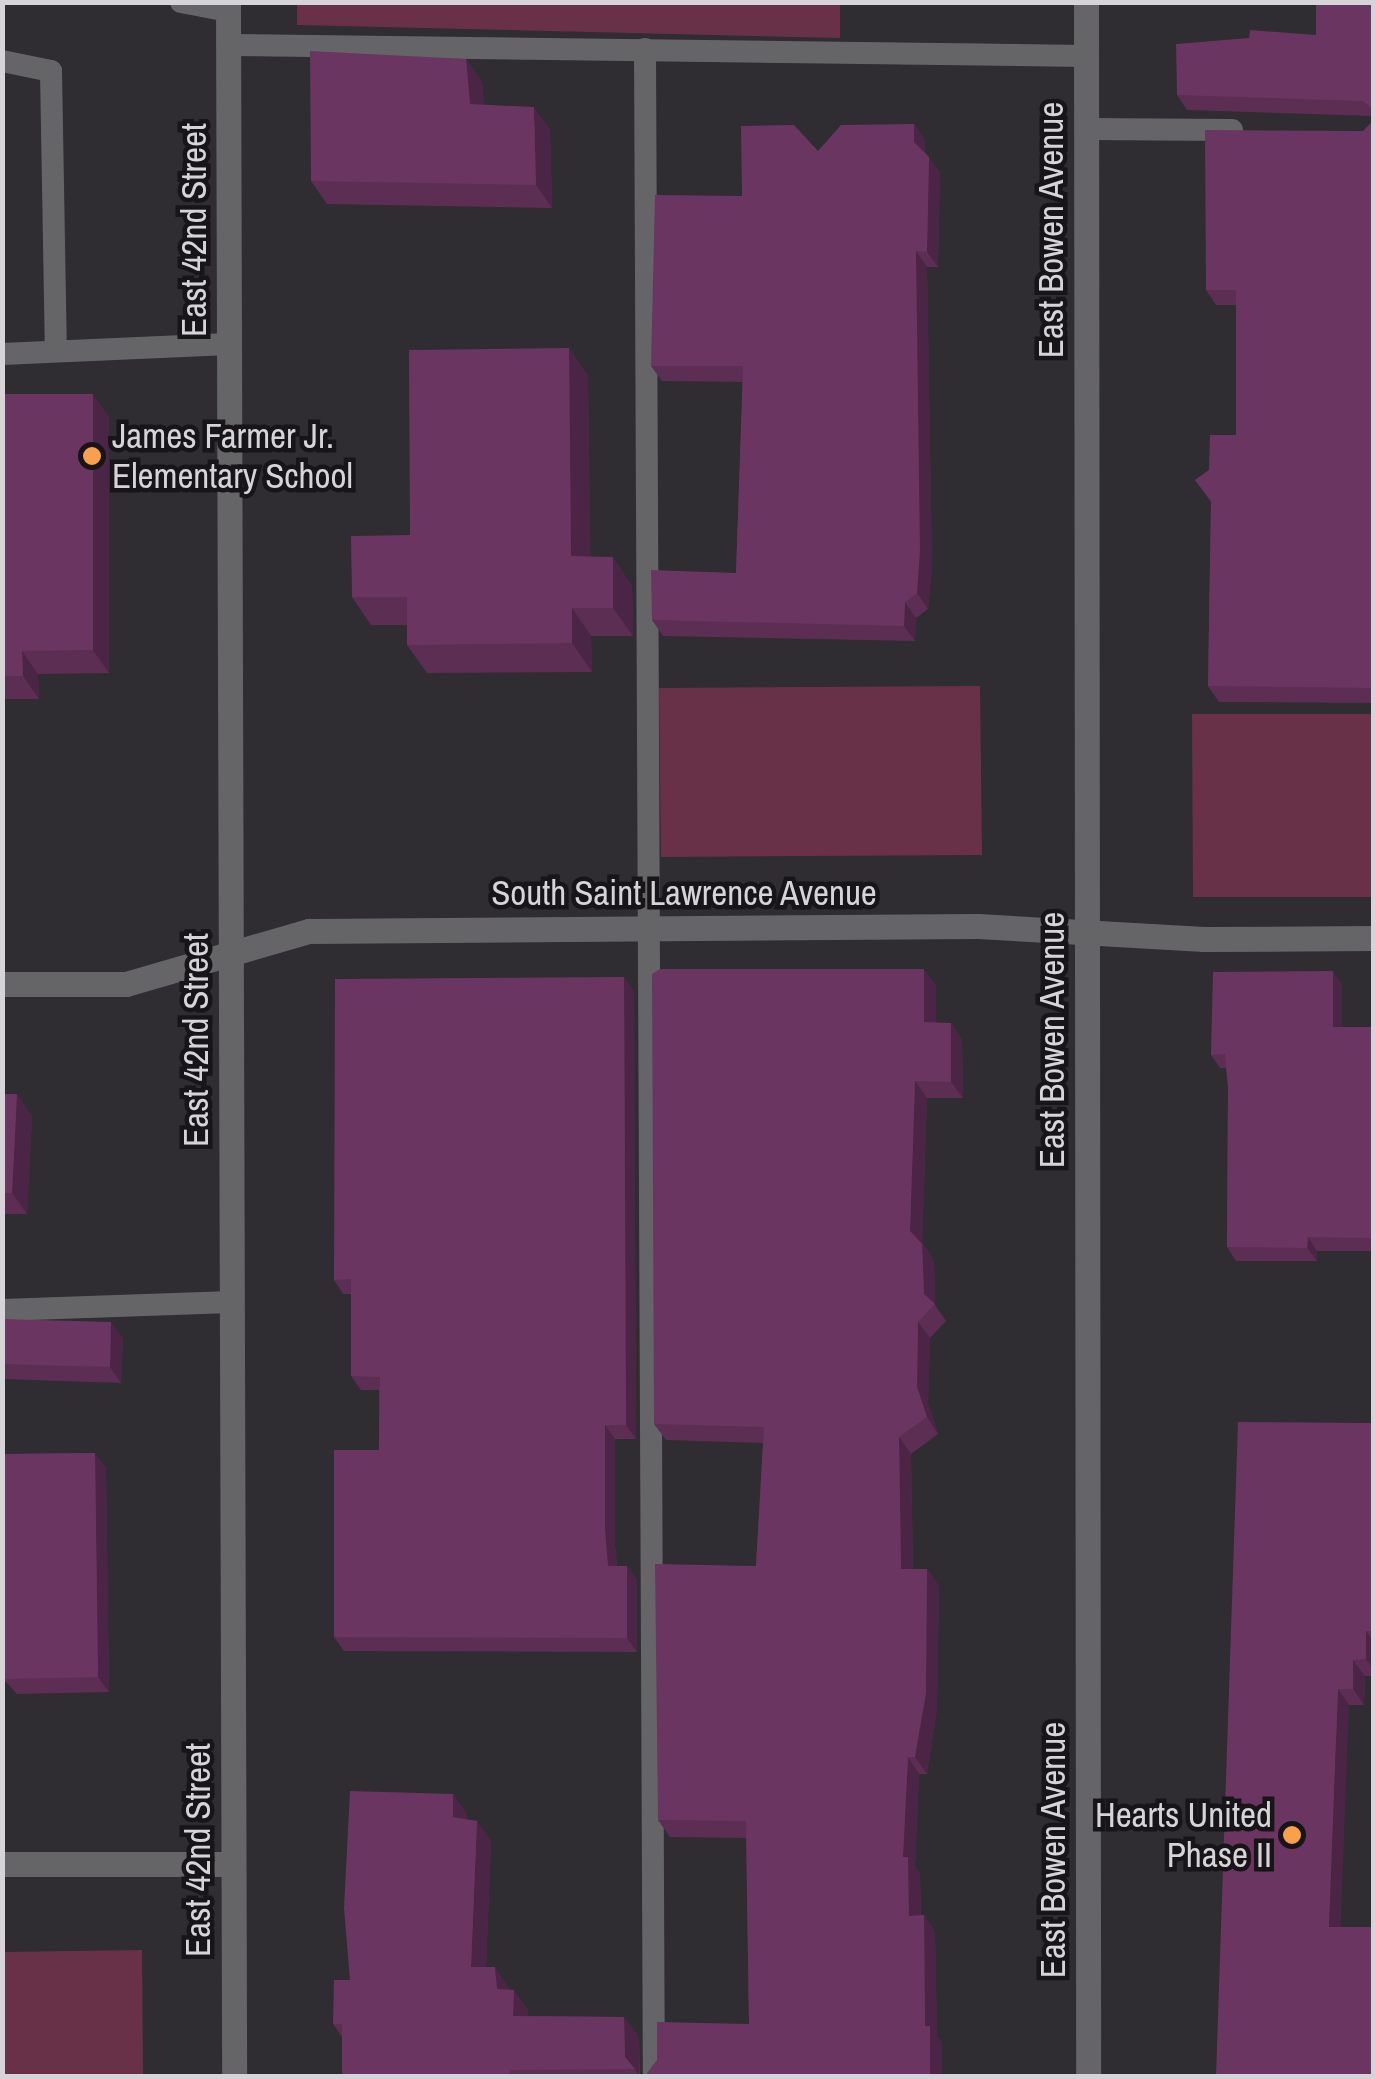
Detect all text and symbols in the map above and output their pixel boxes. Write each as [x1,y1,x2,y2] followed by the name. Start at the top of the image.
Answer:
[1030,101,1072,359] street label: East Bowen Avenue
[173,123,215,337] street label: East 42nd Street
[112,415,353,497] place label: James Farmer Jr. Elementary School
[81,445,103,467] marker: James Farmer Jr. Elementary School
[490,872,878,914] street label: South Saint Lawrence Avenue
[1031,911,1073,1169] street label: East Bowen Avenue
[175,933,217,1147] street label: East 42nd Street
[1032,1721,1074,1979] street label: East Bowen Avenue
[177,1743,219,1957] street label: East 42nd Street
[1095,1794,1272,1876] place label: Hearts United Phase II
[1281,1824,1303,1846] marker: Hearts United Phase II

